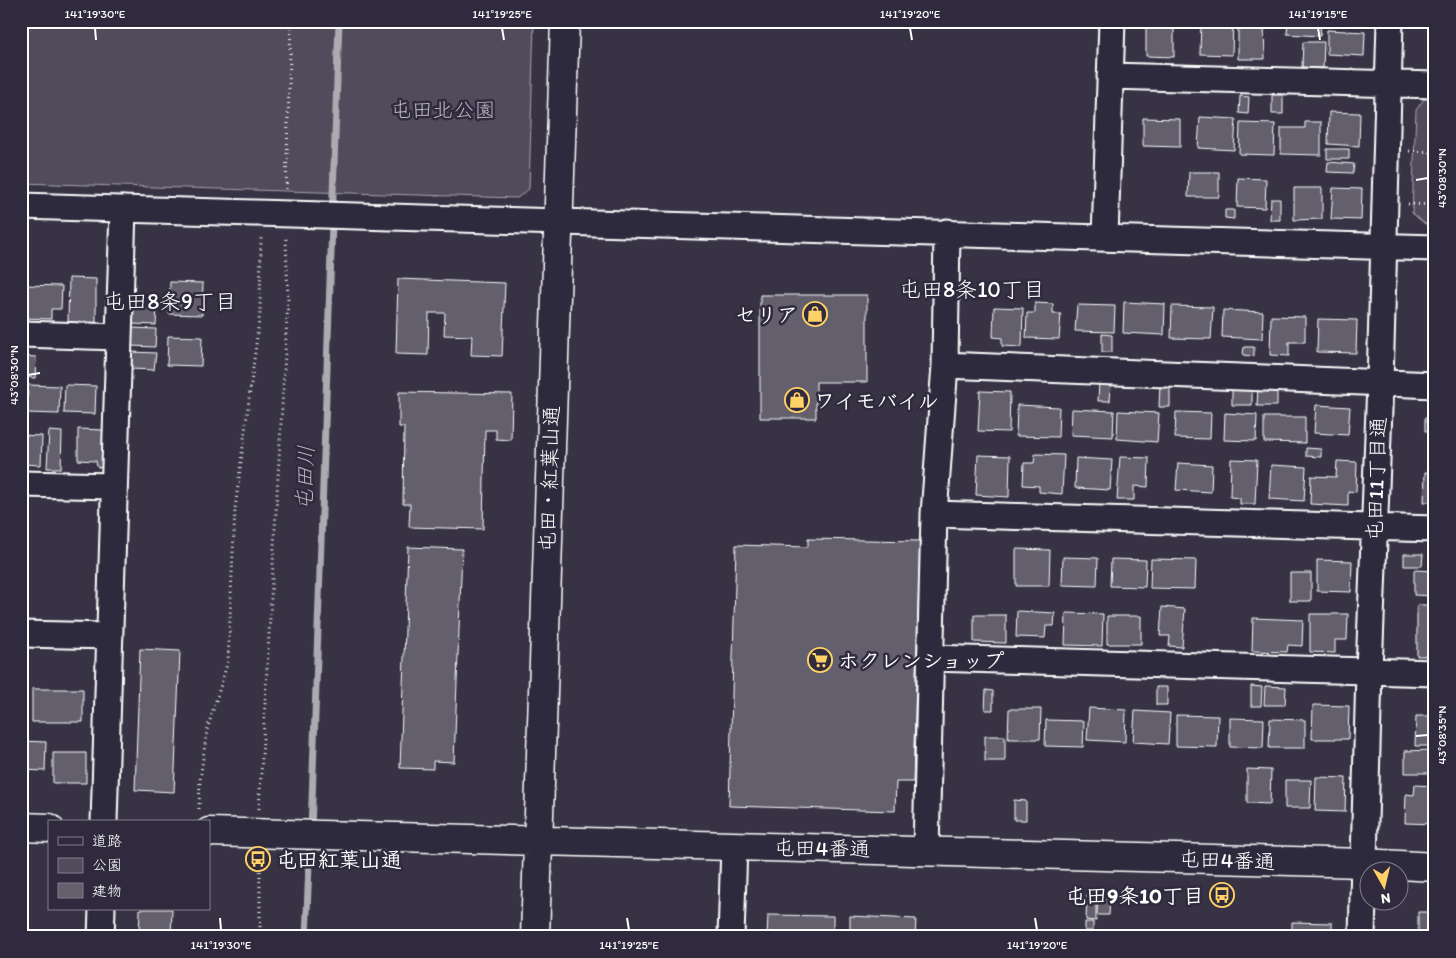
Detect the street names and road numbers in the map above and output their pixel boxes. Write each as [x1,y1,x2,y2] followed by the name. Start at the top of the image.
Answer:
[534,405,564,553] street label: 屯田・紅葉山通
[1361,416,1391,542] street label: 屯田11丁目通
[773,835,871,861] street label: 屯田4番通
[1178,846,1276,874] street label: 屯田4番通

